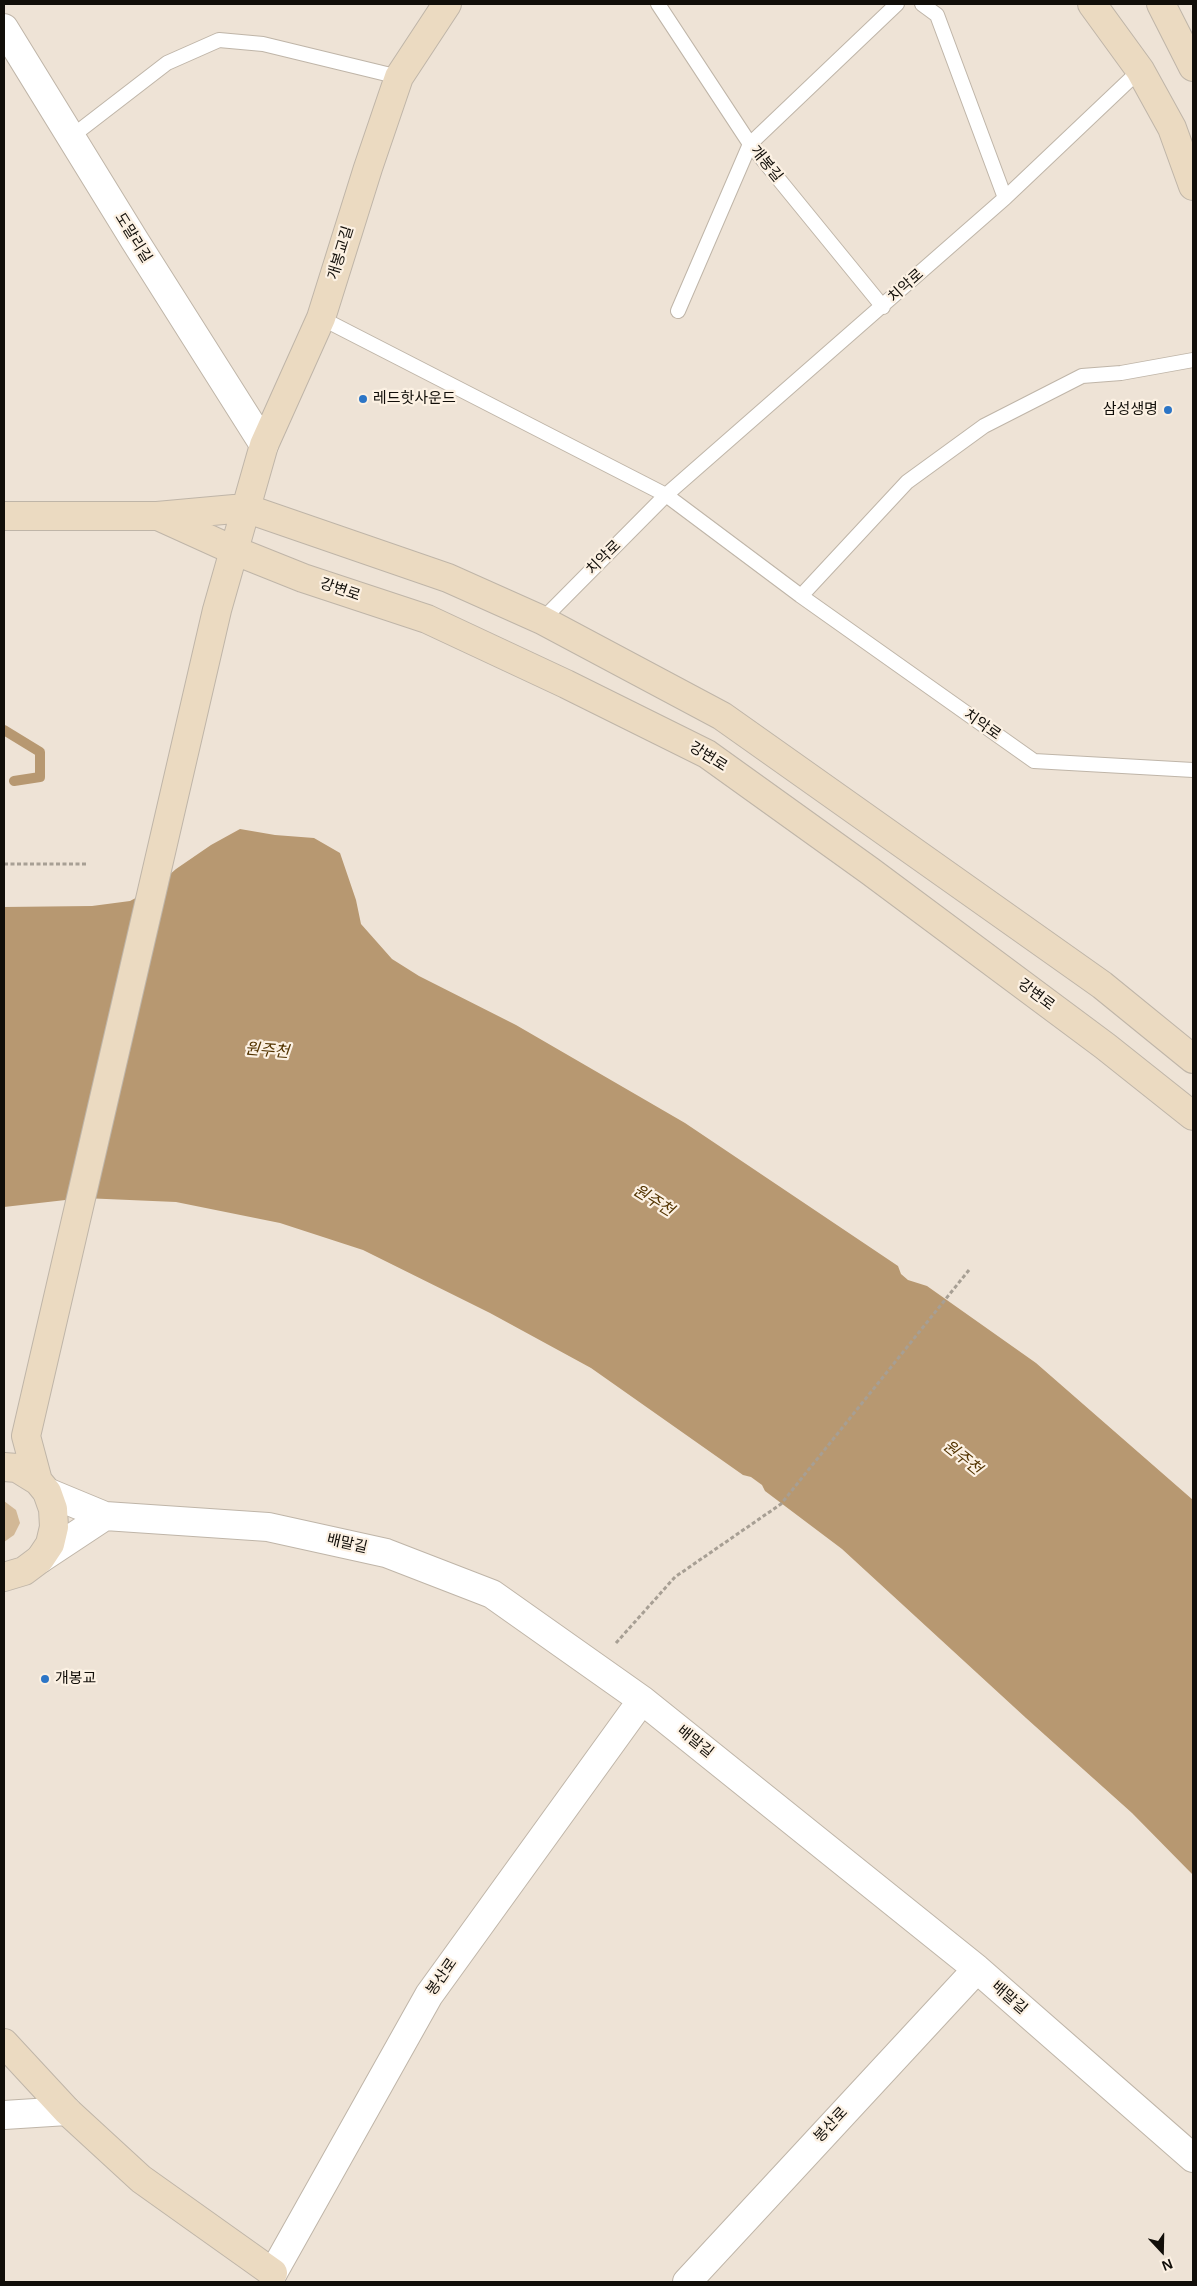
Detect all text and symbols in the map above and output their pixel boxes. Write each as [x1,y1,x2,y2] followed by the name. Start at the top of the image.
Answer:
[746,142,786,186] street label: 개봉길
[111,210,155,266] street label: 도말리길
[324,224,358,282] street label: 개봉교길
[885,265,927,307] street label: 치악로
[373,390,456,408] place label: 레드핫사운드
[357,393,369,405] marker: 레드핫사운드
[1103,401,1158,419] place label: 삼성생명
[1162,404,1174,416] marker: 삼성생명
[583,537,625,579] street label: 치악로
[317,575,363,605] street label: 강변로
[960,706,1004,744] street label: 치악로
[686,738,730,776] street label: 강변로
[1014,975,1058,1015] street label: 강변로
[244,1040,290,1062] water label: 원주천
[629,1181,677,1221] water label: 원주천
[939,1437,985,1479] water label: 원주천
[325,1531,369,1557] street label: 배말길
[55,1670,96,1688] place label: 개봉교
[39,1673,51,1685] marker: 개봉교
[673,1722,717,1762] street label: 배말길
[423,1955,461,1999] street label: 봉산로
[987,1978,1031,2018] street label: 배말길
[810,2104,852,2146] street label: 봉산로
[1137,2226,1187,2276] north arrow
[1160,2256,1175,2274] text: N

